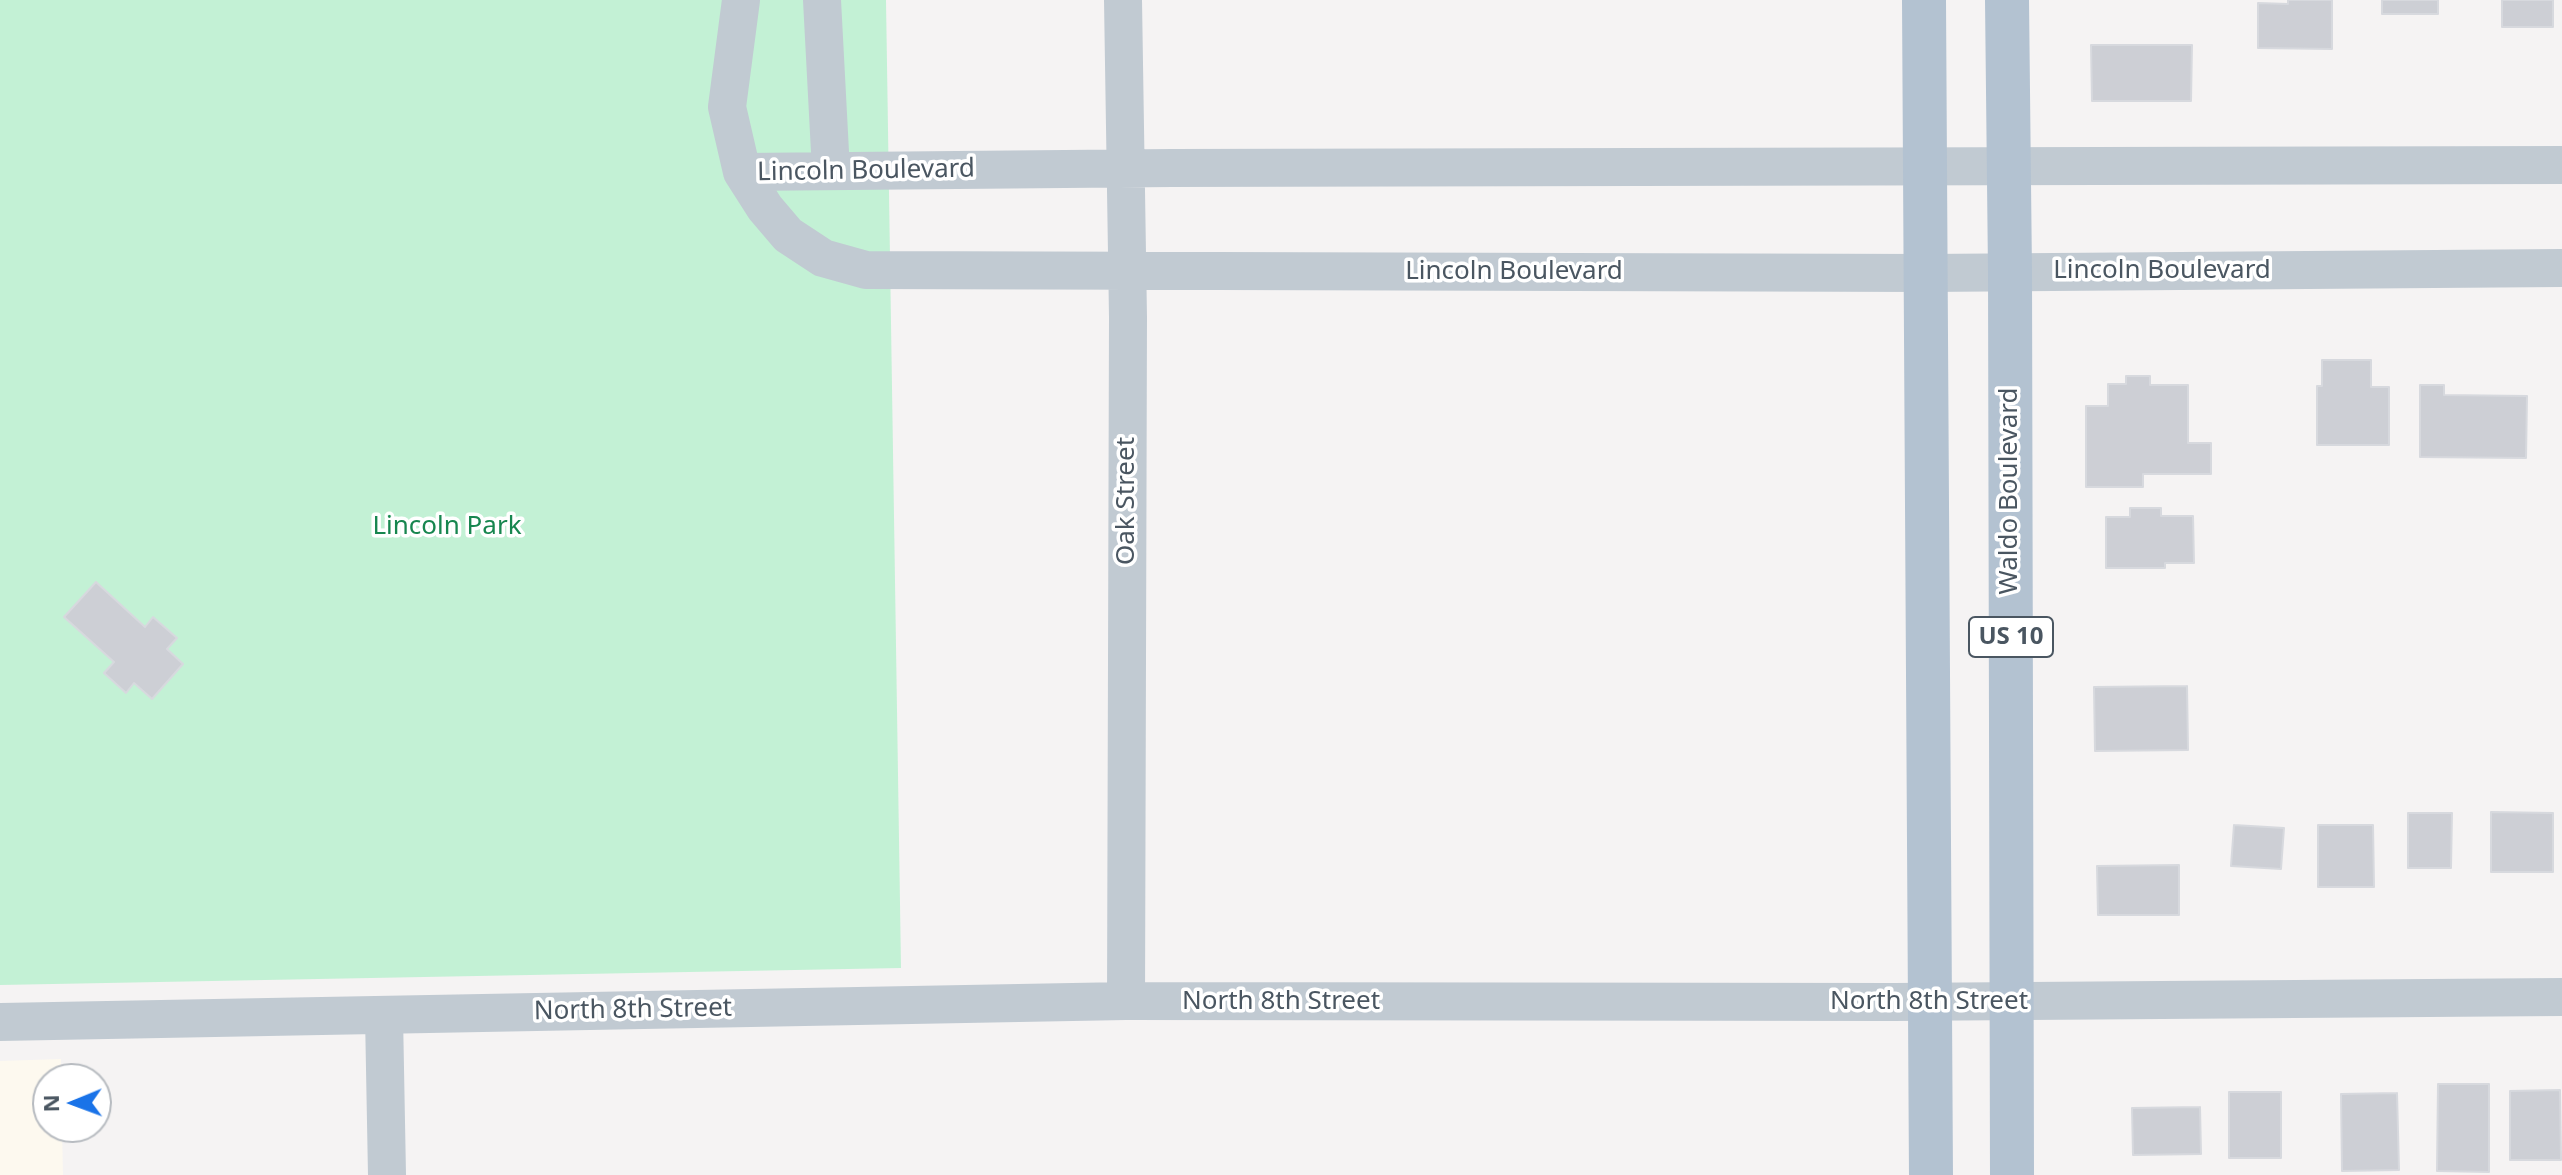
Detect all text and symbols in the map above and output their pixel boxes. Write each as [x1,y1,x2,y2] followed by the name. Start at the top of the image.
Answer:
[757,154,975,188] street label: Lincoln Boulevard
[2053,255,2271,287] street label: Lincoln Boulevard
[1405,256,1623,288] street label: Lincoln Boulevard
[1994,388,2026,594] street label: Waldo Boulevard
[1111,437,1143,565] street label: Oak Street
[372,511,522,543] park label: Lincoln Park
[1969,617,2053,657] road number: US 10
[1182,986,1380,1018] street label: North 8th Street
[1830,986,2028,1018] street label: North 8th Street
[534,993,732,1027] street label: North 8th Street
[32,1063,112,1143] north arrow
[35,1094,65,1113] text: N

